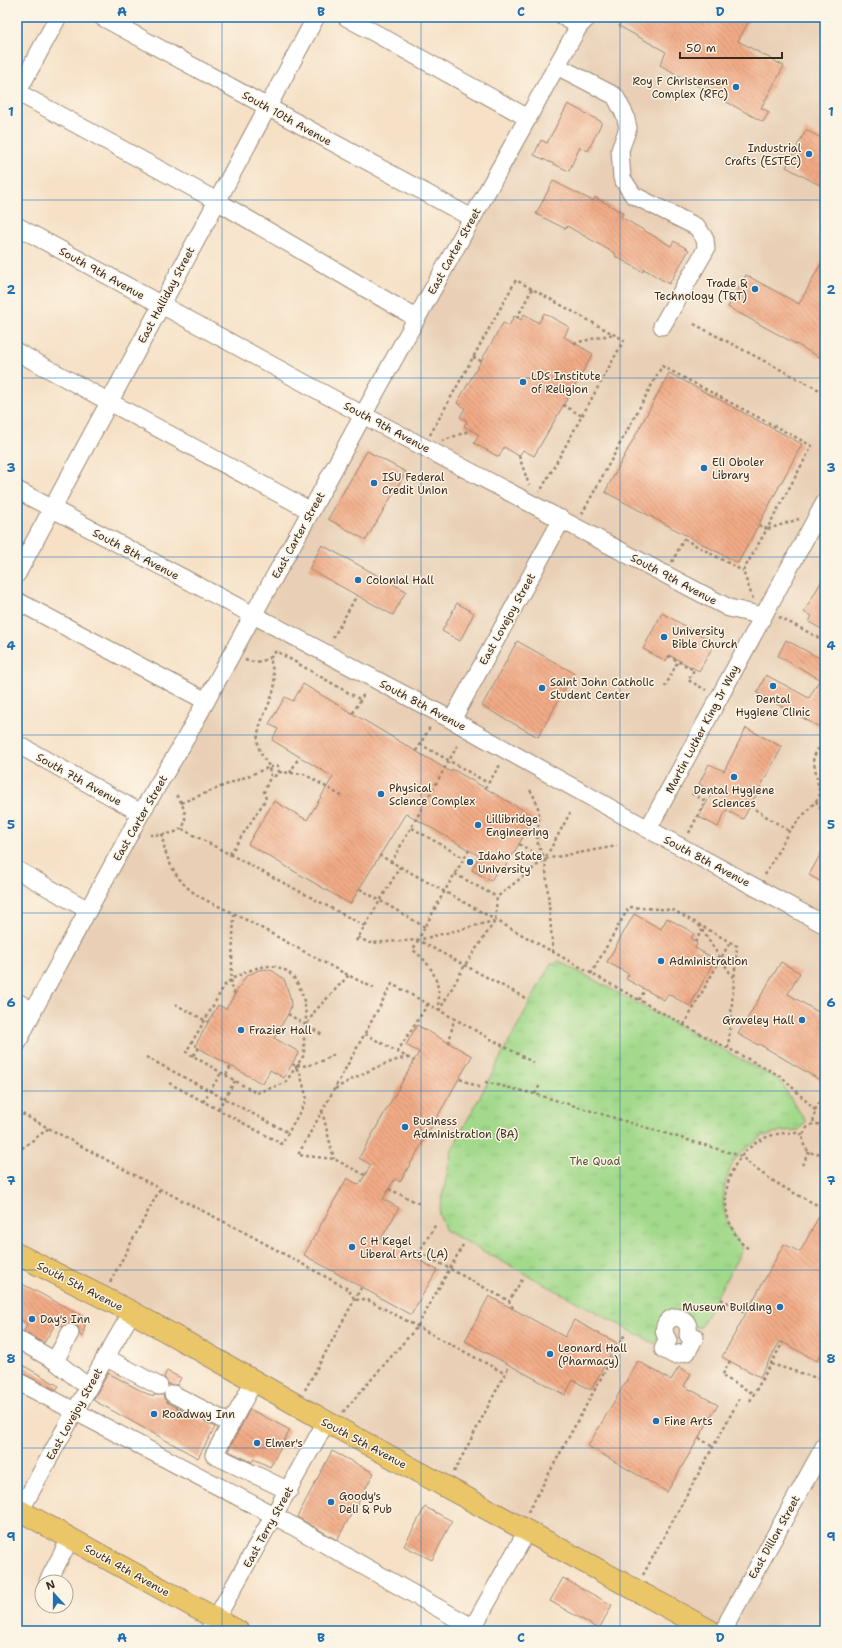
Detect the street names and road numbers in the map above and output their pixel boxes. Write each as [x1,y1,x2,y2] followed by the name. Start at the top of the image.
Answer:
[239,88,334,149] street label: South 10th Avenue
[424,205,485,297] street label: East Carter Street
[56,244,147,303] street label: South 9th Avenue
[135,244,198,346] street label: East Halliday Street
[341,398,433,457] street label: South 9th Avenue
[268,489,329,581] street label: East Carter Street
[90,525,182,584] street label: South 8th Avenue
[628,550,720,609] street label: South 9th Avenue
[476,570,539,668] street label: East Lovejoy Street
[662,662,743,796] street label: Martin Luther King Jr Way
[377,676,469,735] street label: South 8th Avenue
[33,750,124,809] street label: South 7th Avenue
[110,772,171,864] street label: East Carter Street
[661,832,753,891] street label: South 8th Avenue
[34,1258,125,1315] street label: South 5th Avenue
[43,1365,106,1463] street label: East Lovejoy Street
[318,1415,409,1472] street label: South 5th Avenue
[240,1484,297,1571] street label: East Terry Street
[745,1493,804,1582] street label: East Dillon Street
[81,1541,172,1600] street label: South 4th Avenue

